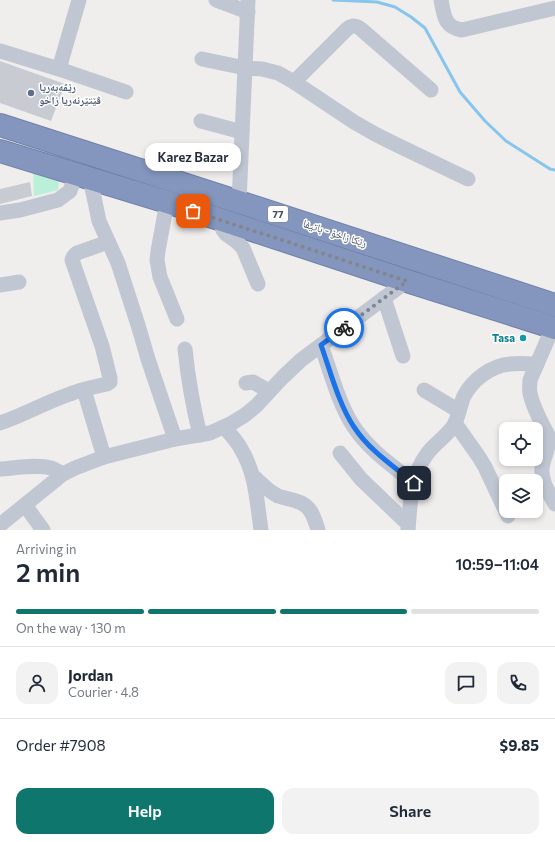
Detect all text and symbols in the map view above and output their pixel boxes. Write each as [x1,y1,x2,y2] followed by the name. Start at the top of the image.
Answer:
[39,80,101,107] place label: رێڤەبەریا ڤێتێرنەریا زاخو
[26,88,36,98] marker: رێڤەبەریا ڤێتێرنەریا زاخو
[145,143,241,171] callout: Karez Bazar
[157,149,229,165] text: Karez Bazar
[176,194,210,228] pin
[182,200,204,222] icon: bag
[268,206,288,222] road number: 77
[301,216,369,249] street label: رێکا زاخۆ - باتیفا
[324,308,364,348] courier
[333,317,355,339] icon: bike
[492,331,515,344] place label: Tasa
[518,333,528,343] marker: Tasa
[499,422,543,518] map controls
[499,422,543,466] button: locate
[397,466,431,500] pin
[403,472,425,494] icon: home
[499,474,543,518] button: layers
[16,541,76,557] text: Arriving in
[455,555,539,573] text: 10:59–11:04
[16,556,80,587] text: 2 min
[16,620,126,636] text: On the way · 130 m
[16,662,58,704] button: person
[445,662,487,704] button: chat
[497,662,539,704] button: phone
[68,666,113,684] text: Jordan
[68,684,139,700] text: Courier · 4.8
[16,736,106,754] text: Order #7908
[500,736,539,754] text: $9.85
[16,788,274,834] button: Help
[282,788,539,834] button: Share

